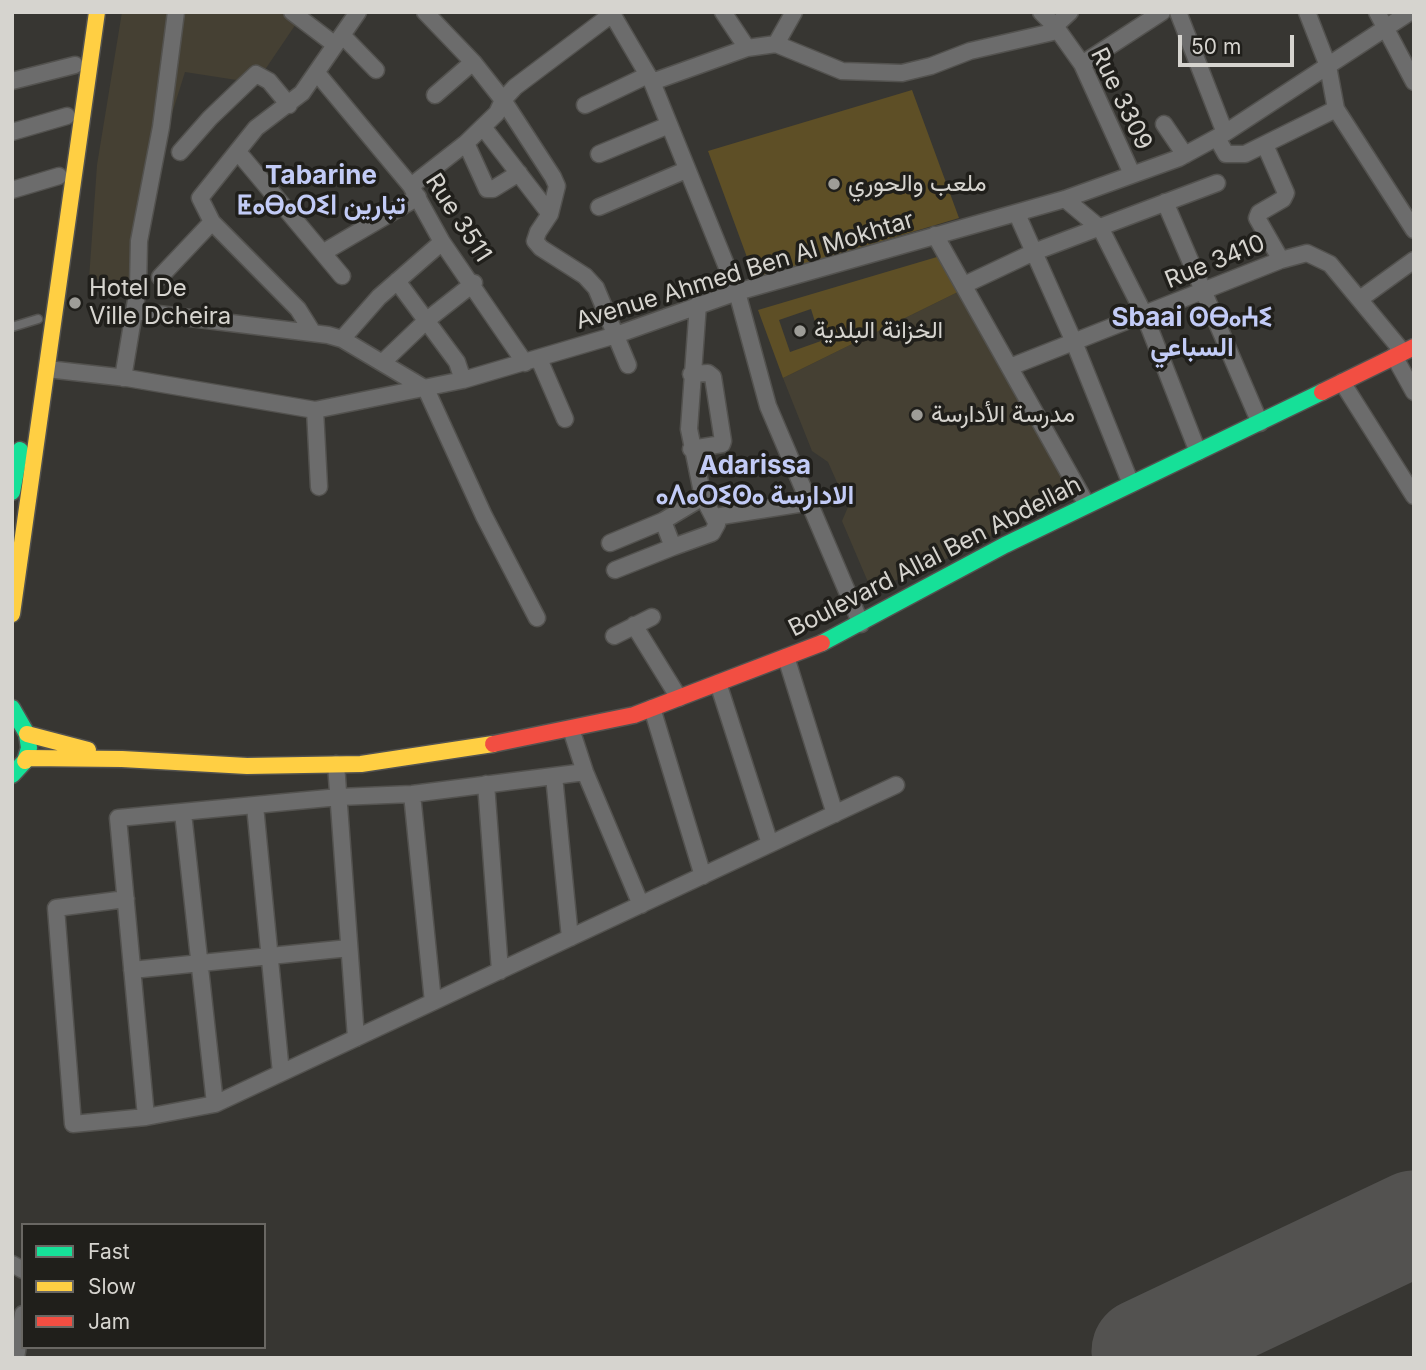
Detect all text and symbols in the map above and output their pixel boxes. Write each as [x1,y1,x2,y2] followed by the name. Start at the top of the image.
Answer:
[1181,21,1296,65] scale bar
[1191,34,1241,59] text: 50 m
[1084,43,1158,155] street label: Rue 3309
[236,160,406,222] district label: Tabarine ⵟⴰⴱⴰⵔⵉⵏ تبارين
[419,169,497,267] street label: Rue 3511
[848,170,987,198] place label: ملعب والحوري
[826,176,842,192] marker: ملعب والحوري
[573,206,917,336] street label: Avenue Ahmed Ben Al Mokhtar
[1161,229,1269,295] street label: Rue 3410
[89,275,231,331] place label: Hotel De Ville Dcheira
[67,295,83,311] marker: Hotel De Ville Dcheira
[1112,302,1272,364] district label: Sbaai ⵙⴱⴰⵄⵉ السباعي
[814,317,943,345] place label: الخزانة البلدية
[792,323,808,339] marker: الخزانة البلدية
[931,401,1075,429] place label: مدرسة الأدارسة
[909,407,925,423] marker: مدرسة الأدارسة
[656,450,854,512] district label: Adarissa ⴰⴷⴰⵔⵉⵙⴰ الادارسة
[784,470,1086,644] street label: Boulevard Allal Ben Abdellah
[21,1223,266,1349] legend
[88,1239,130,1264] text: Fast
[88,1274,136,1299] text: Slow
[88,1309,130,1334] text: Jam

